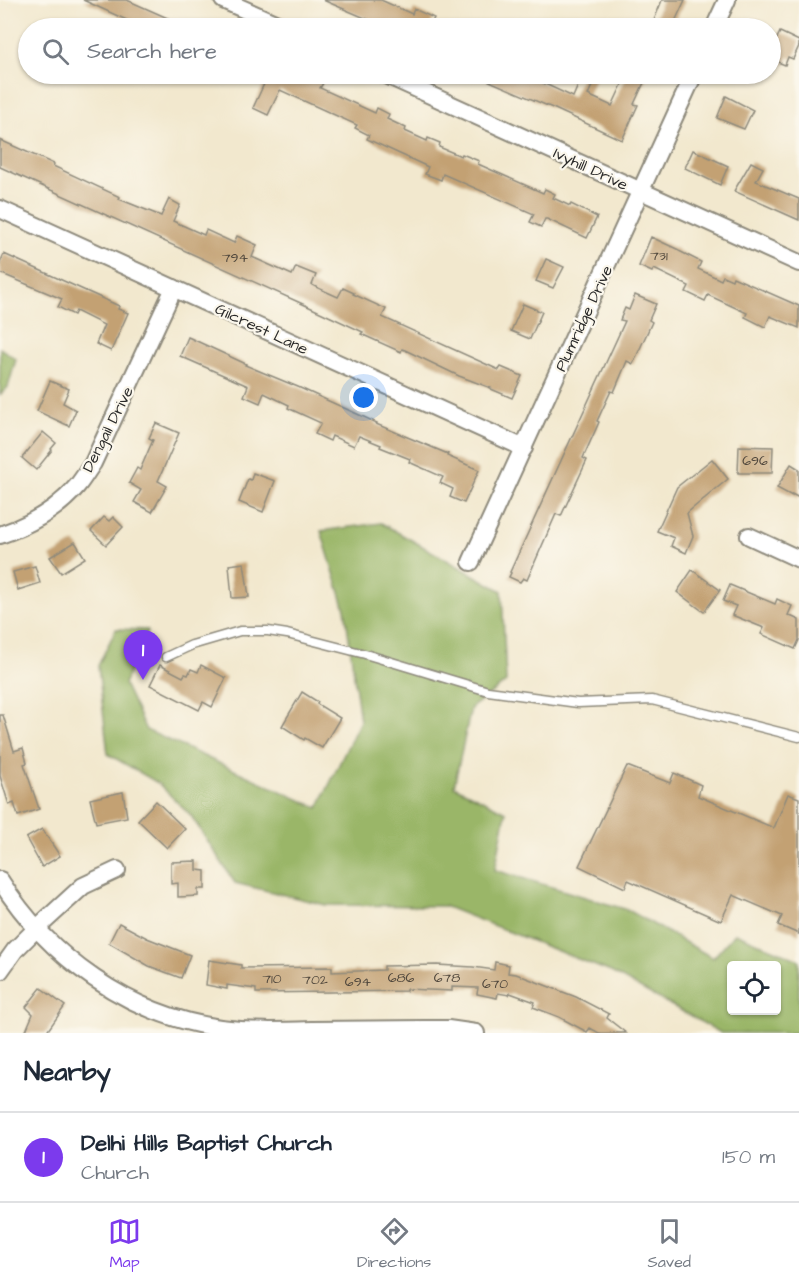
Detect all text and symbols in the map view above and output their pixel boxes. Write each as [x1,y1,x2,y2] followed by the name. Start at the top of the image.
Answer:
[18,18,781,84] search box
[39,35,72,68] icon: search
[87,36,217,67] text: Search here
[549,142,632,197] street label: Ivyhill Drive
[650,246,668,266] house number: 731
[222,248,249,268] house number: 794
[550,262,619,375] street label: Plumridge Drive
[211,298,312,360] street label: Gilcrest Lane
[77,383,140,476] street label: Dengail Drive
[349,383,378,412] your location
[742,451,768,471] house number: 696
[124,630,162,680] pin: 1
[727,961,781,1015] map controls
[727,961,781,1015] button: locate
[388,968,415,988] house number: 686
[434,968,460,988] house number: 678
[262,969,282,989] house number: 710
[302,970,328,990] house number: 702
[345,972,372,992] house number: 694
[482,974,508,994] house number: 670
[24,1054,111,1090] text: Nearby
[81,1128,332,1159] text: Delhi Hills Baptist Church
[42,1143,45,1171] text: 1
[722,1143,775,1171] text: 150 m
[81,1159,149,1187] text: Church
[108,1215,141,1273] tab: Map
[357,1215,431,1273] tab: Directions
[647,1215,691,1273] tab: Saved

